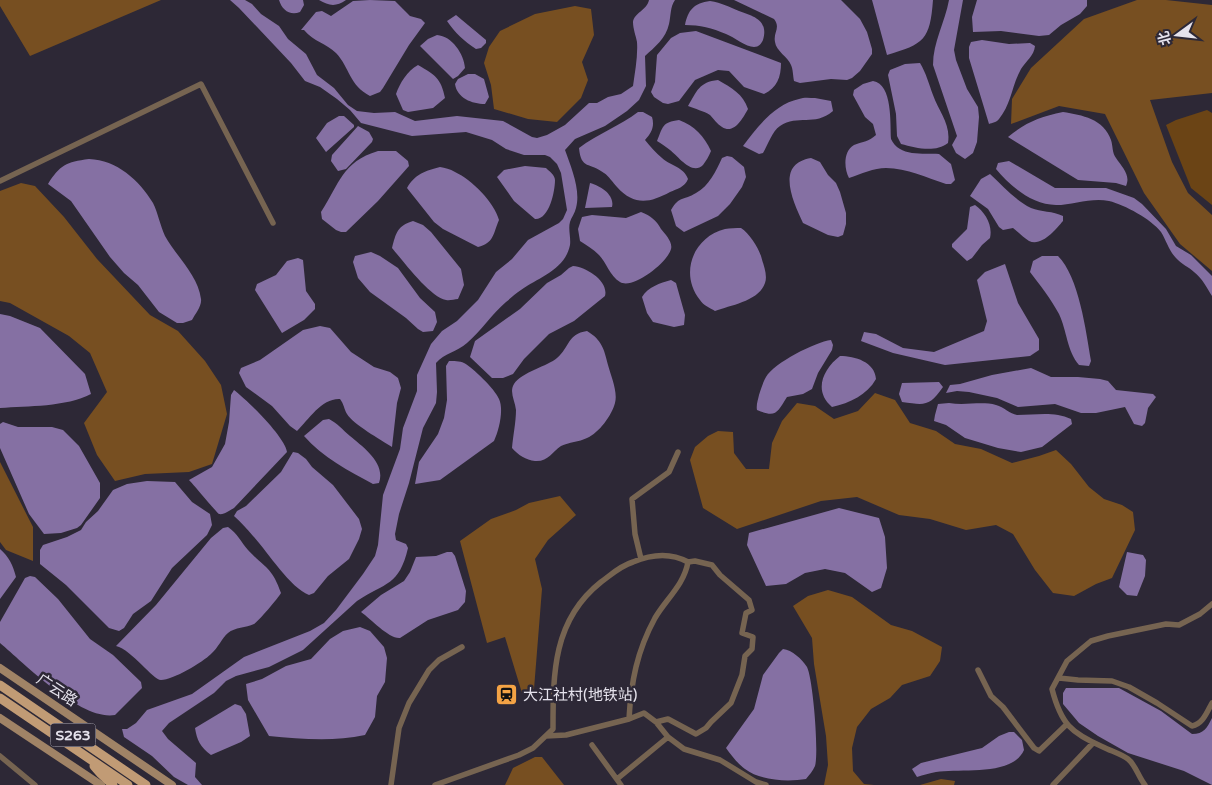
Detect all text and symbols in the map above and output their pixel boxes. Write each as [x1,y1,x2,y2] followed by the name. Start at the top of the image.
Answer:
[1152,10,1202,60] north arrow
[1155,29,1175,47] text: 北
[33,670,81,710] street label: 广云路
[495,683,519,707] station icon: 大江社村(地铁站)
[523,686,637,704] place label: 大江社村(地铁站)
[50,724,96,746] road number: S263

